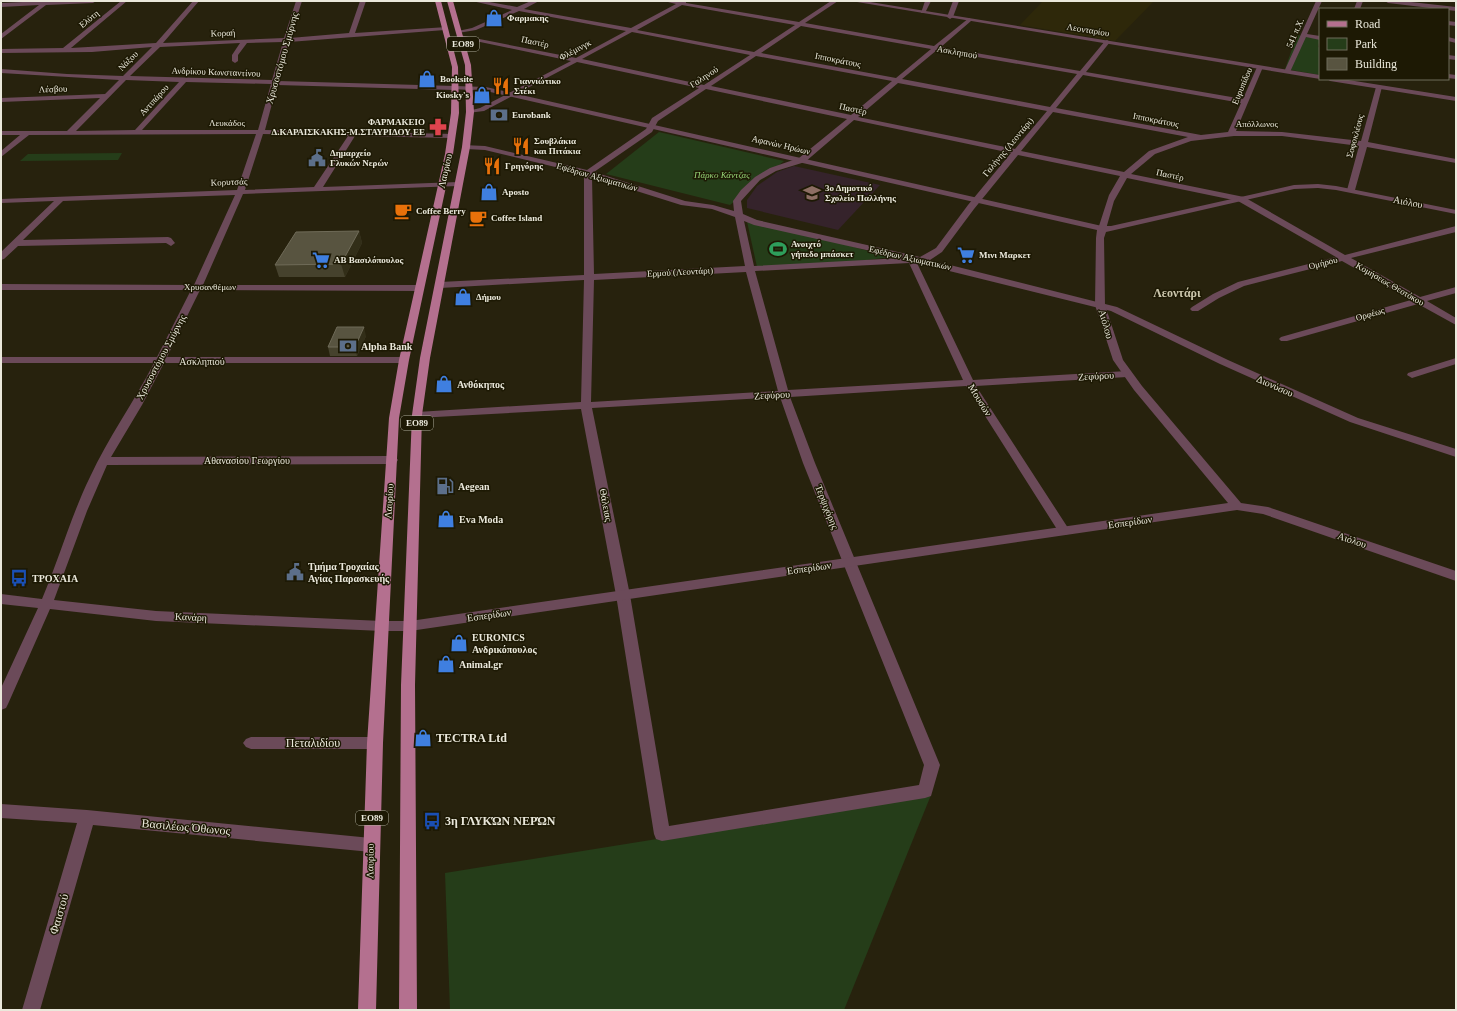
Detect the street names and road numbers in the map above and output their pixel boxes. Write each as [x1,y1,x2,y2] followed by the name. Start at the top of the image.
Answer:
[77,8,101,30] street label: Ελύτη
[264,11,300,105] street label: Χρυσοστόμου Σμύρνης
[1284,17,1306,49] street label: 541 π.Χ.
[1066,22,1111,38] street label: Λεονταρίου
[210,28,236,38] street label: Κοραή
[520,34,550,50] street label: Παστέρ
[447,37,479,51] road number: ΕΟ89
[557,37,593,63] street label: Φλέμινγκ
[936,44,978,61] street label: Ασκληπιού
[116,49,140,73] street label: Νάξου
[814,51,862,69] street label: Ιπποκράτους
[688,64,721,90] street label: Γαληνού
[171,65,261,79] street label: Ανδρίκου Κωνσταντίνου
[1230,66,1254,106] street label: Ευρυπίδου
[137,82,171,118] street label: Αντιπάρου
[38,83,68,94] street label: Λέσβου
[838,101,868,117] street label: Παστέρ
[1132,111,1180,129] street label: Ιπποκράτους
[1344,113,1366,159] street label: Σοφοκλέους
[981,116,1035,178] street label: Γαλήνης (Λεοντάρι)
[209,118,246,128] street label: Λευκάδος
[1236,119,1279,129] street label: Απόλλωνος
[751,133,811,157] street label: Αφανών Ηρώων
[436,153,454,189] street label: Λαυρίου
[555,161,639,193] street label: Εφέδρων Αξιωματικών
[1155,167,1185,183] street label: Παστέρ
[210,176,248,188] street label: Κορυτσάς
[1392,194,1424,210] street label: Αιόλου
[868,244,952,272] street label: Εφέδρων Αξιωματικών
[1307,254,1339,271] street label: Ομήρου
[1354,260,1426,308] street label: Κομήσεως Θεοτόκου
[647,265,713,279] street label: Ερμού (Λεοντάρι)
[184,282,236,292] street label: Χρυσανθέμων
[1354,305,1386,323] street label: Ορφέως
[1097,308,1115,340] street label: Αιόλου
[134,313,188,401] street label: Χρυσοστόμου Σμύρνης
[179,356,225,367] street label: Ασκληπιού
[1078,370,1114,382] street label: Ζεφύρου
[1255,373,1295,399] street label: Διονύσου
[966,382,994,418] street label: Μουσών
[754,389,790,401] street label: Ζεφύρου
[401,416,433,430] road number: ΕΟ89
[204,455,290,466] street label: Αθανασίου Γεωργίου
[382,483,396,519] street label: Λαυρίου
[813,483,841,531] street label: Τερψιχόρης
[597,488,615,522] street label: Θάλειας
[1107,513,1153,531] street label: Εσπερίδων
[1336,530,1368,550] street label: Αιόλου
[786,559,832,577] street label: Εσπερίδων
[466,606,512,624] street label: Εσπερίδων
[175,611,207,623] street label: Κανάρη
[286,736,340,750] street label: Πεταλιδίου
[356,811,388,825] road number: ΕΟ89
[141,816,231,838] street label: Βασιλέως Όθωνος
[364,843,376,879] street label: Λαυρίου
[47,892,71,936] street label: Φαιστού

